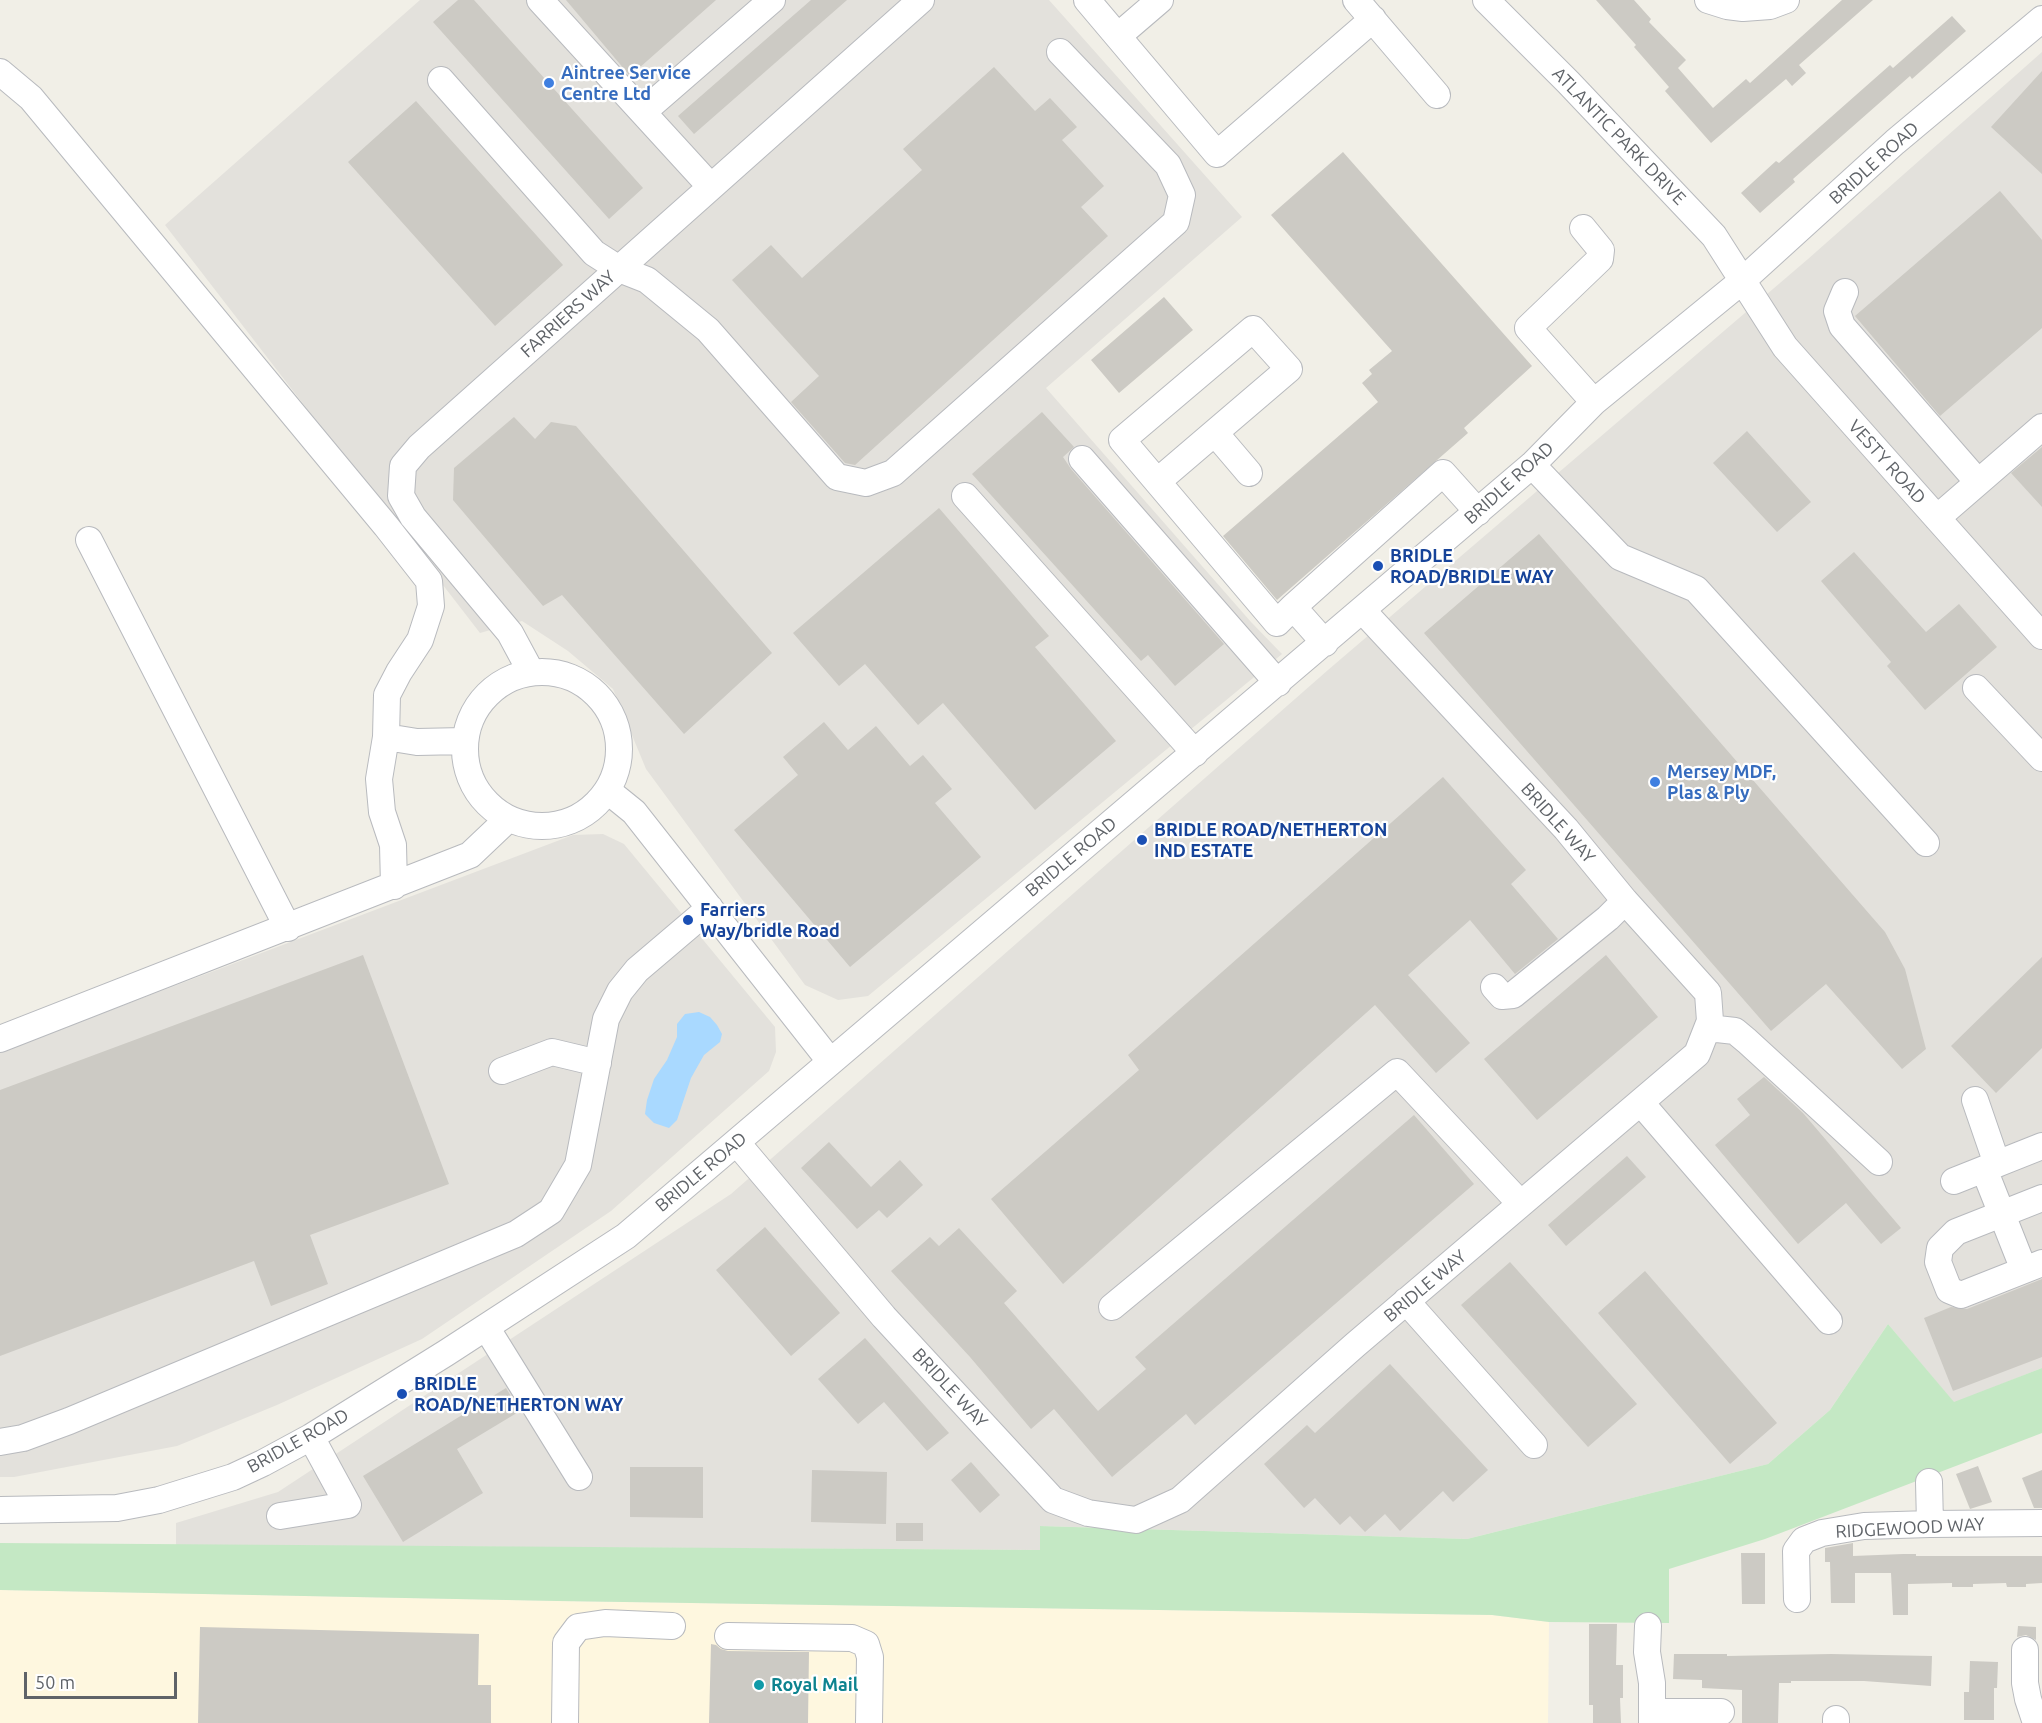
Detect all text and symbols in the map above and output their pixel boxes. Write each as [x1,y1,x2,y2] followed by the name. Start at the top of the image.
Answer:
[561,62,691,104] place label: Aintree Service Centre Ltd
[1548,63,1690,209] street label: ATLANTIC PARK DRIVE
[542,76,556,90] marker: Aintree Service Centre Ltd
[1825,117,1923,209] street label: BRIDLE ROAD
[516,266,620,362] street label: FARRIERS WAY
[1844,416,1930,508] street label: VESTY ROAD
[1460,437,1558,529] street label: BRIDLE ROAD
[1390,545,1554,588] place label: BRIDLE ROAD/BRIDLE WAY
[1371,559,1385,573] marker: BRIDLE ROAD/BRIDLE WAY
[1667,761,1776,804] place label: Mersey MDF, Plas & Ply
[1648,775,1662,789] marker: Mersey MDF, Plas & Ply
[1516,778,1600,868] street label: BRIDLE WAY
[1021,812,1121,902] street label: BRIDLE ROAD
[1154,819,1387,862] place label: BRIDLE ROAD/NETHERTON IND ESTATE
[1135,833,1149,847] marker: BRIDLE ROAD/NETHERTON IND ESTATE
[700,899,840,942] place label: Farriers Way/bridle Road
[681,913,695,927] marker: Farriers Way/bridle Road
[651,1127,751,1217] street label: BRIDLE ROAD
[1380,1245,1470,1327] street label: BRIDLE WAY
[908,1344,992,1432] street label: BRIDLE WAY
[414,1373,623,1416] place label: BRIDLE ROAD/NETHERTON WAY
[395,1387,409,1401] marker: BRIDLE ROAD/NETHERTON WAY
[243,1404,353,1478] street label: BRIDLE ROAD
[1835,1513,1985,1543] street label: RIDGEWOOD WAY
[27,1660,180,1698] scale bar
[35,1672,75,1692] text: 50 m
[771,1674,858,1696] place label: Royal Mail
[752,1678,766,1692] marker: Royal Mail

